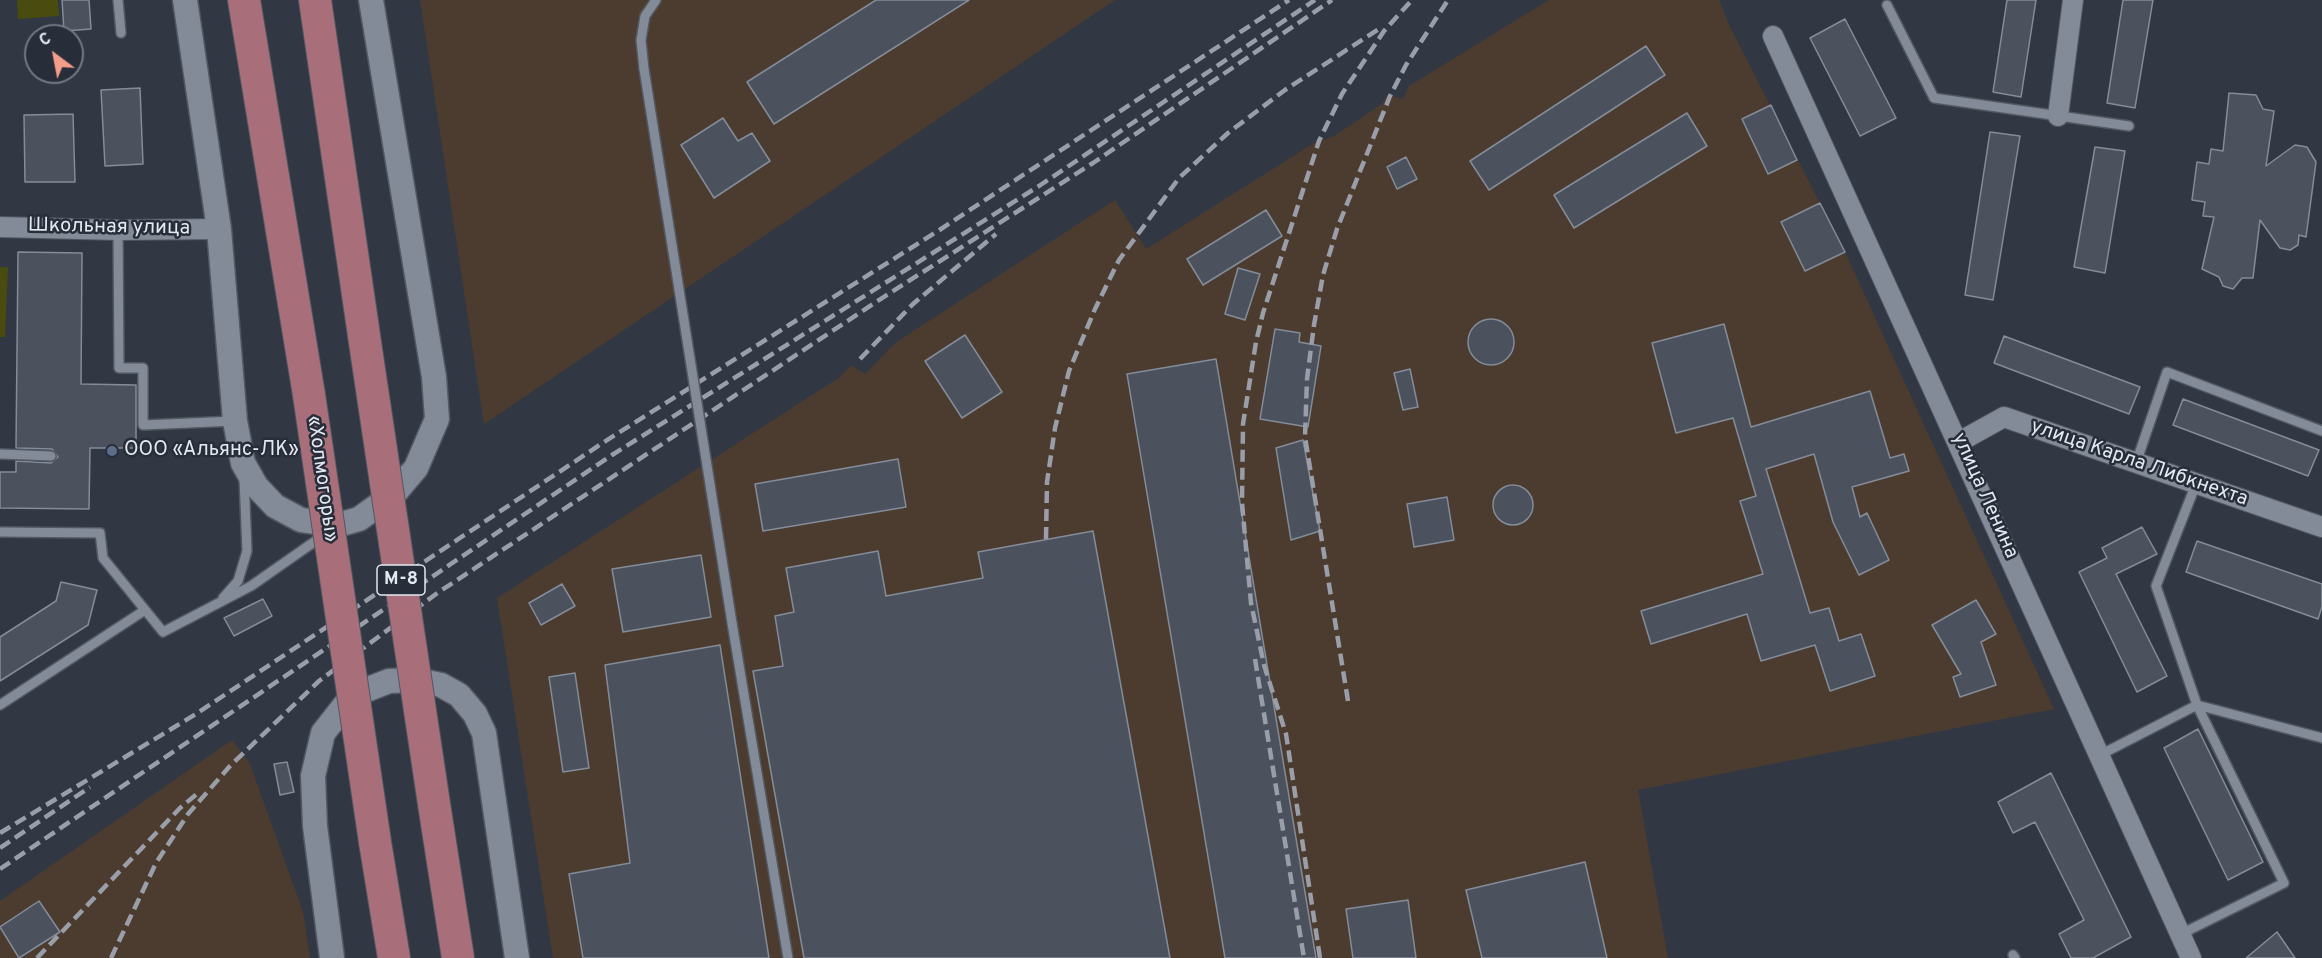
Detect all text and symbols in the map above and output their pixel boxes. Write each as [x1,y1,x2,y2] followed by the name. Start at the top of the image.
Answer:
[24,24,84,84] north arrow
[36,29,55,52] text: С
[28,215,190,241] street label: Школьная улица
[300,414,342,544] street label: «Холмогоры»
[2027,416,2251,512] street label: улица Карла Либкнехта
[1946,429,2022,563] street label: улица Ленина
[124,439,299,463] place label: ООО «Альянс-ЛК»
[105,444,119,458] marker: ООО «Альянс-ЛК»
[377,565,425,595] road number: М-8

